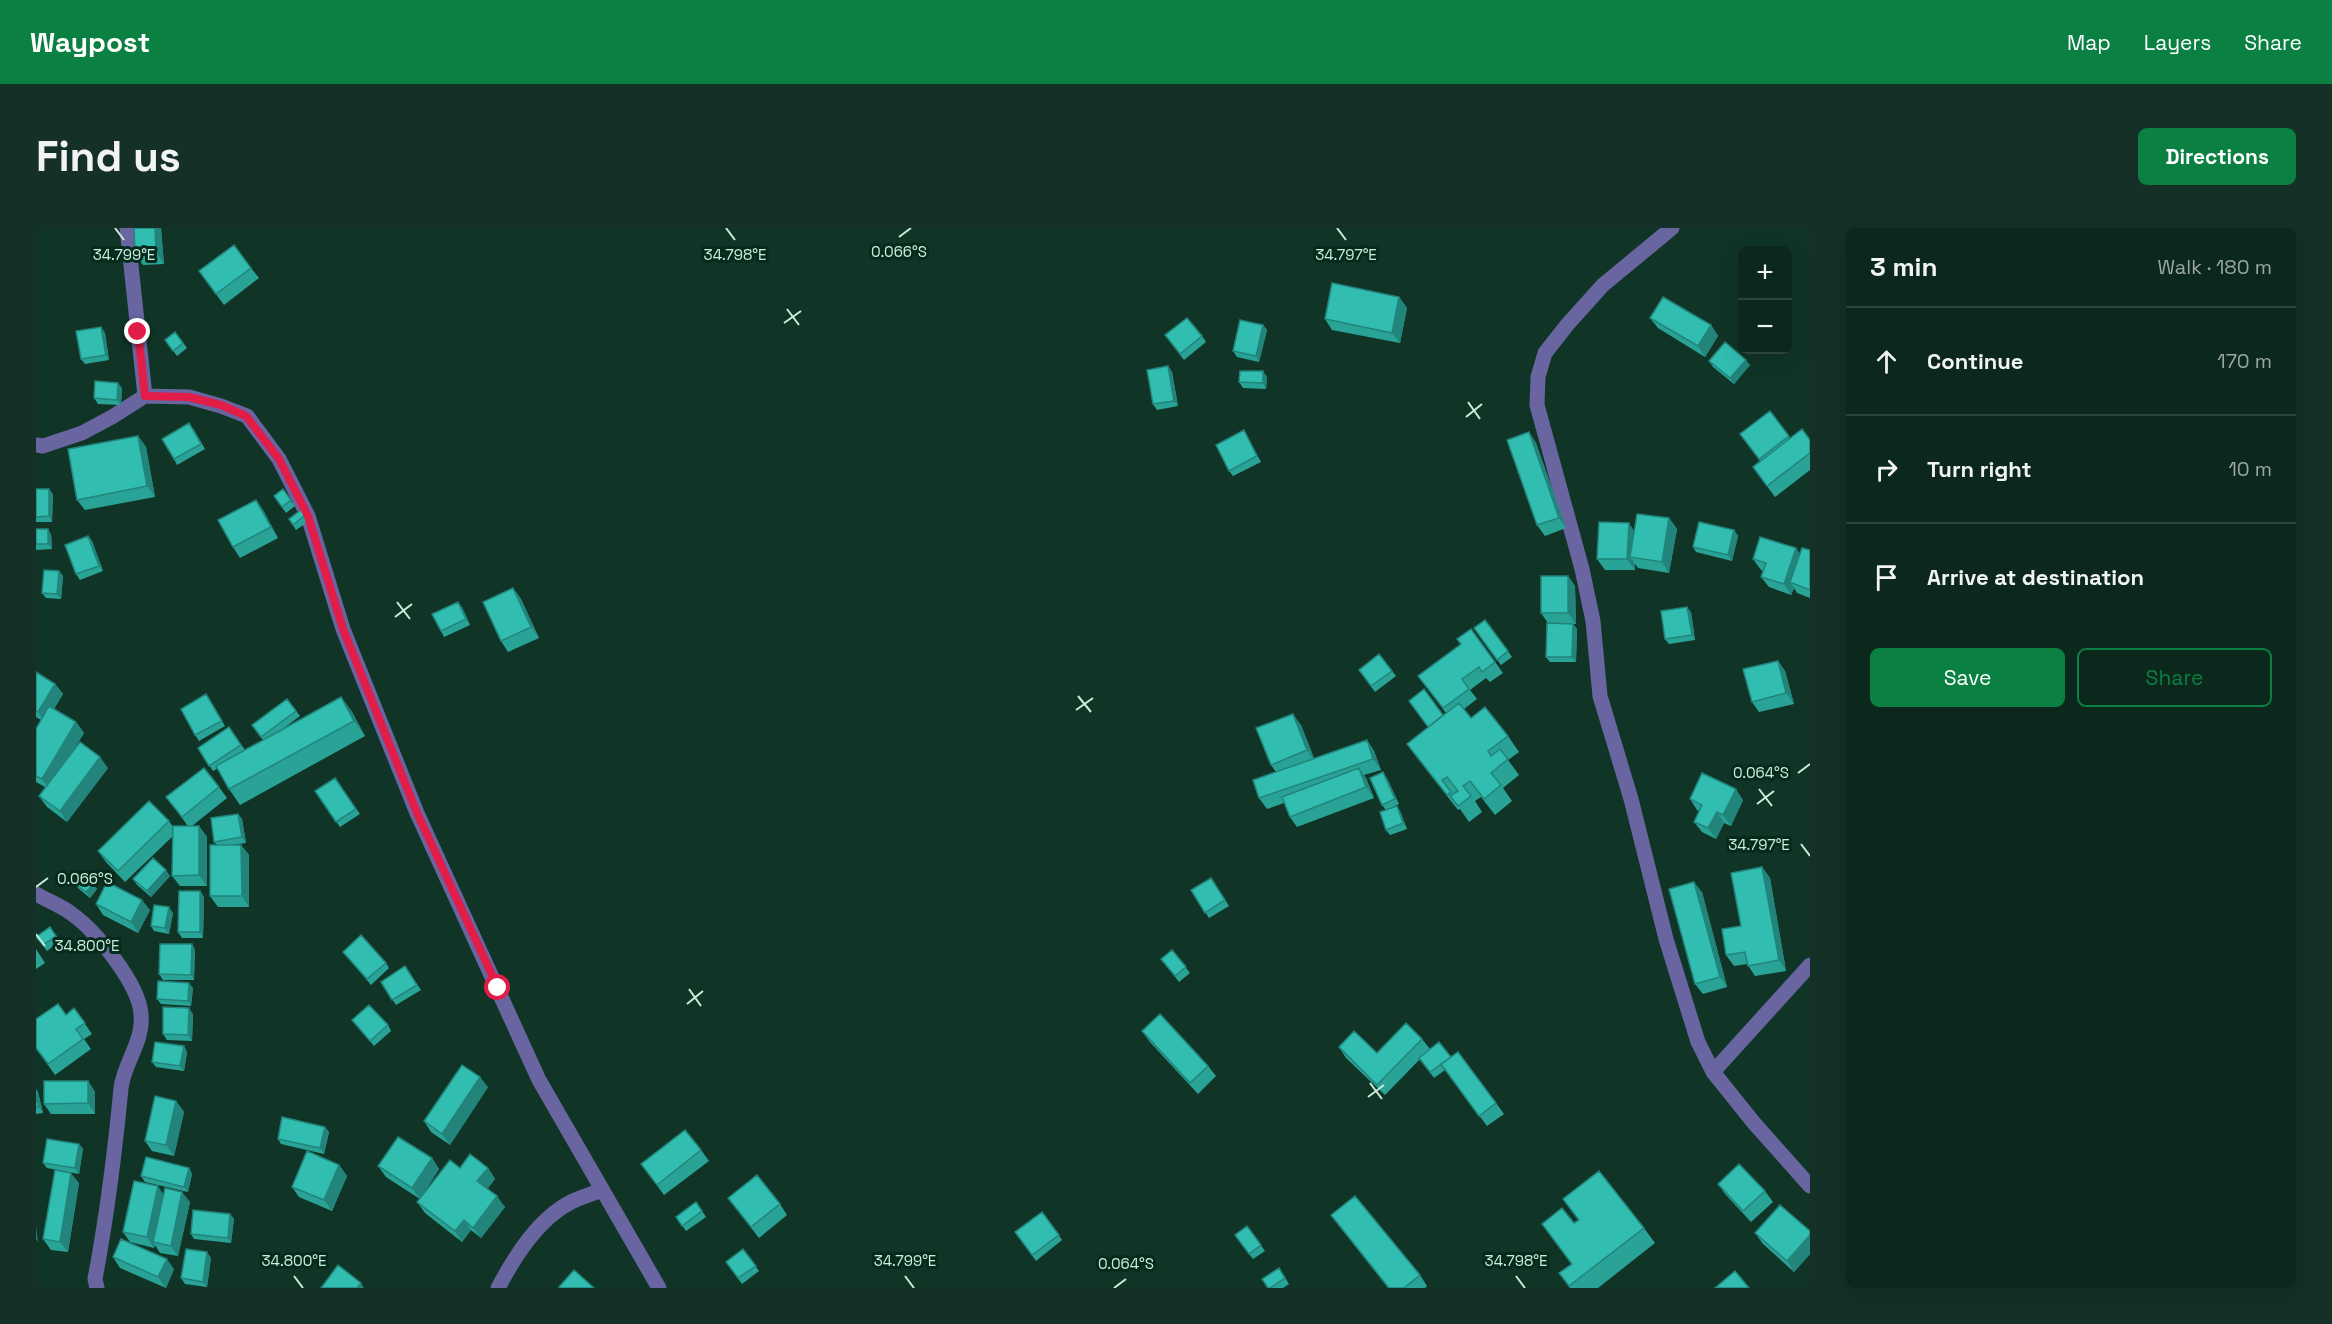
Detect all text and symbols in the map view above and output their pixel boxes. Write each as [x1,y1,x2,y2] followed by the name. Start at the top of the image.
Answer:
[30,24,150,60] text: Waypost
[2067,29,2111,56] text: Map
[2144,29,2211,56] text: Layers
[2244,29,2302,56] text: Share
[2138,128,2296,185] button: Directions
[36,130,181,183] text: Find us
[871,242,927,261] text: 0.066°S
[93,245,155,264] text: 34.799°E
[704,245,766,264] text: 34.798°E
[1315,245,1377,264] text: 34.797°E
[1738,246,1792,354] map controls
[1738,246,1792,300] button: +
[1870,250,1938,284] text: 3 min
[2158,254,2272,280] text: Walk · 180 m
[1738,300,1792,354] button: −
[124,318,150,344] route end
[1870,345,1903,378] icon: ahead
[1927,347,2023,375] text: Continue
[2217,348,2272,374] text: 170 m
[1870,453,1903,486] icon: right
[1927,455,2032,483] text: Turn right
[2228,456,2272,482] text: 10 m
[1870,561,1903,594] icon: arrive
[1927,563,2144,591] text: Arrive at destination
[1870,648,2065,707] button: Save
[2077,648,2272,707] button: Share
[1733,763,1789,782] text: 0.064°S
[1728,835,1790,854] text: 34.797°E
[57,869,113,888] text: 0.066°S
[55,936,119,955] text: 34.800°E
[484,974,510,1000] route start
[262,1251,326,1270] text: 34.800°E
[874,1251,936,1270] text: 34.799°E
[1485,1251,1547,1270] text: 34.798°E
[1098,1254,1154,1273] text: 0.064°S

